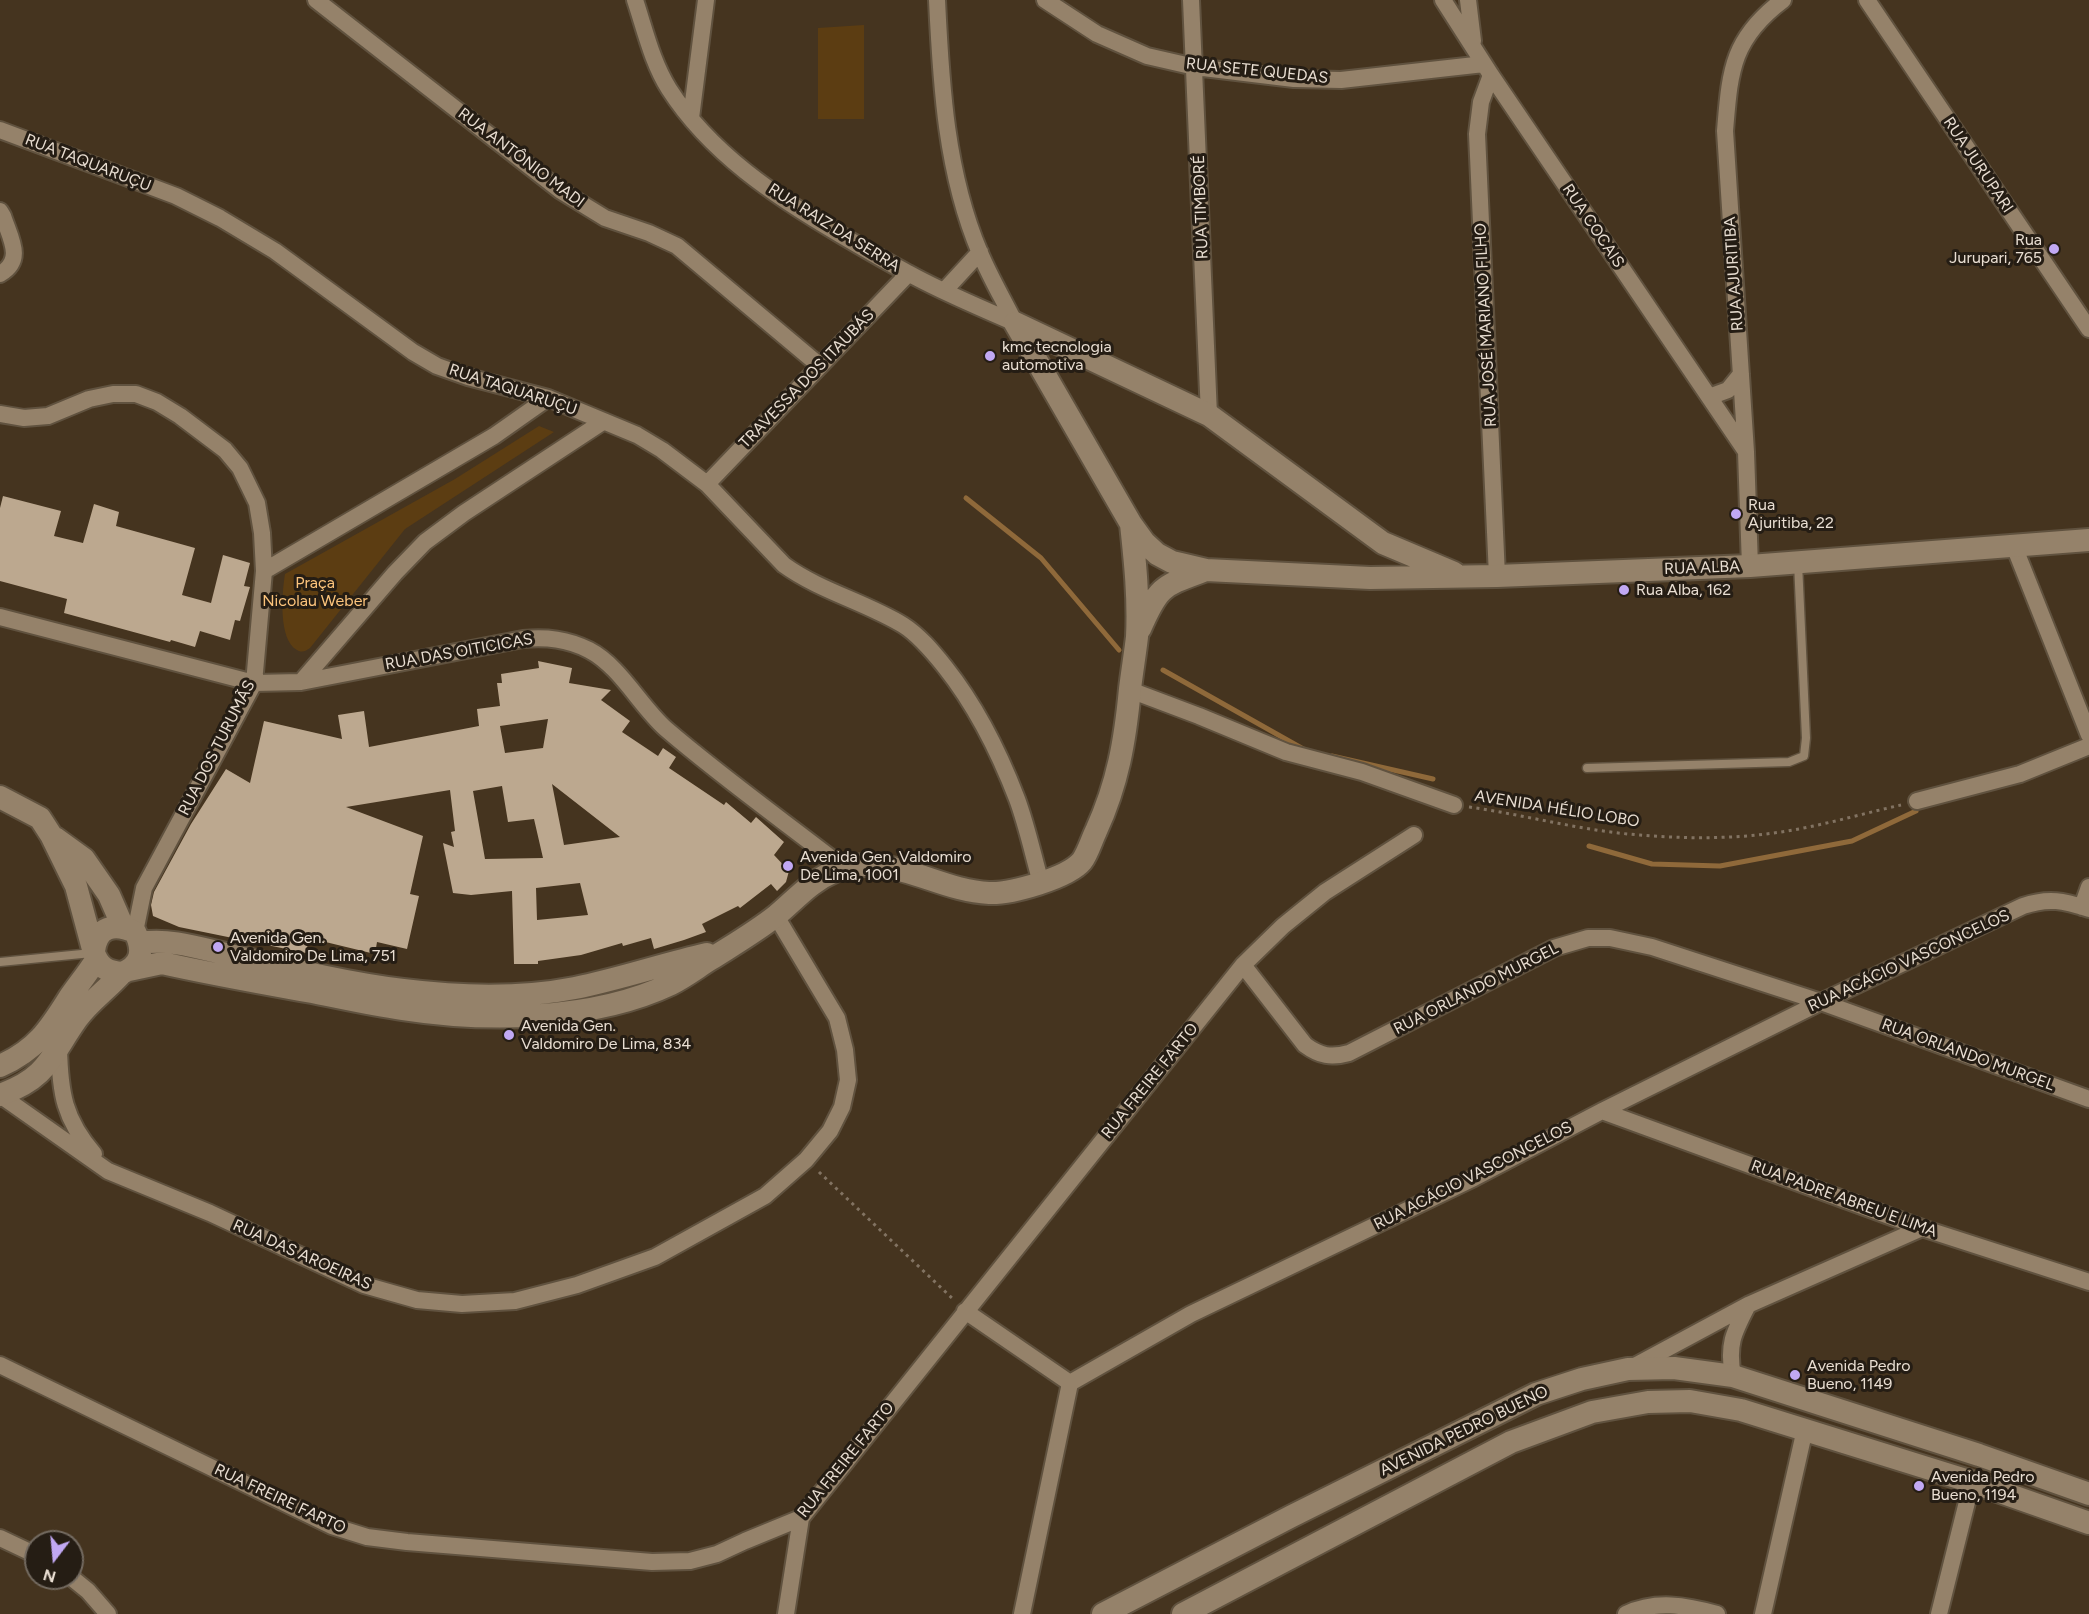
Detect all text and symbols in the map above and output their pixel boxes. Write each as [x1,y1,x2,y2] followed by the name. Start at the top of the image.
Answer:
[1185,54,1329,88] street label: RUA SETE QUEDAS
[454,104,588,212] street label: RUA ANTÔNIO MADI
[1939,113,2017,217] street label: RUA JURUPARI
[22,130,154,196] street label: RUA TAQUARUÇU
[1190,154,1212,260] street label: RUA TIMBORÉ
[765,180,903,276] street label: RUA RAIZ DA SERRA
[1558,181,1628,271] street label: RUA COCAIS
[1720,216,1748,332] street label: RUA AJURITIBA
[1471,223,1501,427] street label: RUA JOSÉ MARIANO FILHO
[1949,230,2042,268] place label: Rua Jurupari, 765
[2047,242,2061,256] marker: Rua Jurupari, 765
[736,305,878,453] street label: TRAVESSA DOS ITAUBÁS
[1002,337,1112,375] place label: kmc tecnologia automotiva
[983,349,997,363] marker: kmc tecnologia automotiva
[447,360,579,420] street label: RUA TAQUARUÇU
[1748,495,1834,533] place label: Rua Ajuritiba, 22
[1729,507,1743,521] marker: Rua Ajuritiba, 22
[1664,557,1740,579] street label: RUA ALBA
[262,573,368,611] park label: Praça Nicolau Weber
[1636,580,1731,600] place label: Rua Alba, 162
[1617,583,1631,597] marker: Rua Alba, 162
[384,630,534,674] street label: RUA DAS OITICICAS
[175,677,259,819] street label: RUA DOS TURUMÃS
[1473,787,1641,831] street label: AVENIDA HÉLIO LOBO
[800,847,972,885] place label: Avenida Gen. Valdomiro De Lima, 1001
[781,859,795,873] marker: Avenida Gen. Valdomiro De Lima, 1001
[1805,906,2013,1016] street label: RUA ACÁCIO VASCONCELOS
[230,928,396,966] place label: Avenida Gen. Valdomiro De Lima, 751
[1390,939,1562,1039] street label: RUA ORLANDO MURGEL
[211,940,225,954] marker: Avenida Gen. Valdomiro De Lima, 751
[1879,1015,2057,1095] street label: RUA ORLANDO MURGEL
[521,1016,691,1054] place label: Avenida Gen. Valdomiro De Lima, 834
[1098,1019,1202,1143] street label: RUA FREIRE FARTO
[502,1028,516,1042] marker: Avenida Gen. Valdomiro De Lima, 834
[1371,1118,1575,1234] street label: RUA ACÁCIO VASCONCELOS
[1748,1156,1940,1242] street label: RUA PADRE ABREU E LIMA
[230,1216,374,1294] street label: RUA DAS AROEIRAS
[1807,1356,1911,1394] place label: Avenida Pedro Bueno, 1149
[1788,1368,1802,1382] marker: Avenida Pedro Bueno, 1149
[1377,1382,1551,1480] street label: AVENIDA PEDRO BUENO
[794,1398,898,1522] street label: RUA FREIRE FARTO
[211,1460,349,1538] street label: RUA FREIRE FARTO
[1931,1467,2035,1505] place label: Avenida Pedro Bueno, 1194
[1912,1479,1926,1493] marker: Avenida Pedro Bueno, 1194
[24,1530,84,1590] north arrow
[41,1565,58,1587] text: N

